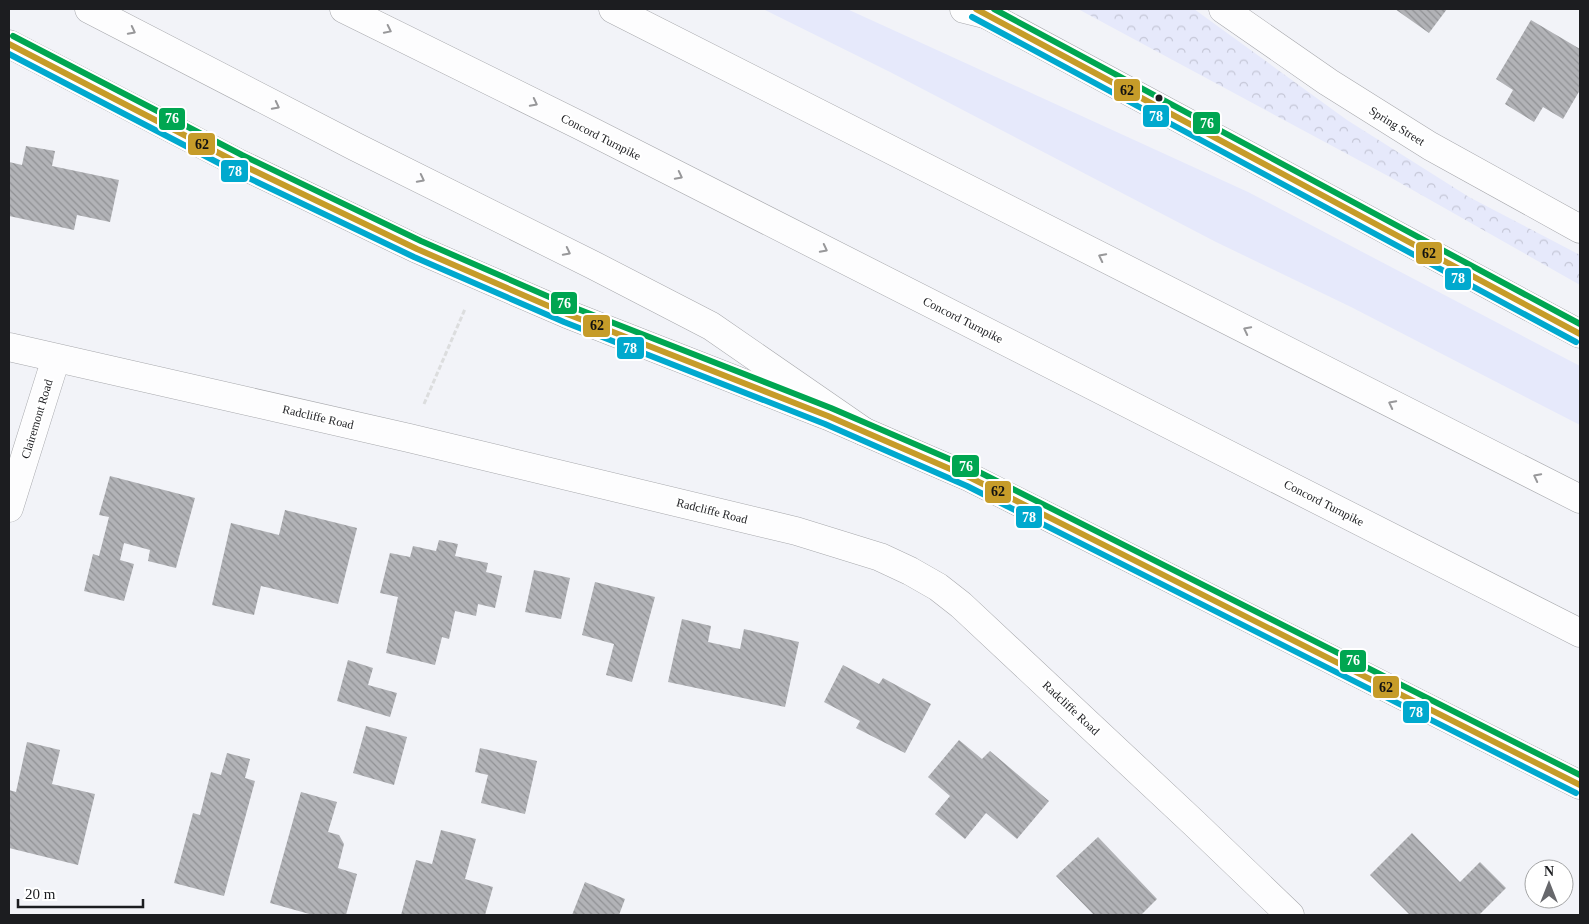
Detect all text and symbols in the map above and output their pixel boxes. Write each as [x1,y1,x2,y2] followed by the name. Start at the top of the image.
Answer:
[383,24,392,34] one-way arrow
[127,25,136,35] one-way arrow
[1113,78,1141,102] line badge: 62
[1120,83,1134,98] text: 62
[1154,93,1164,103] unlabelled marker
[528,97,537,107] one-way arrow
[271,100,280,110] one-way arrow
[1367,103,1428,149] street label: Spring Street
[1142,104,1170,128] line badge: 78
[158,107,186,131] line badge: 76
[1149,109,1163,124] text: 78
[165,111,179,126] text: 76
[559,111,643,163] street label: Concord Turnpike
[1192,111,1221,135] line badge: 76
[1200,116,1214,131] text: 76
[187,132,216,156] line badge: 62
[195,137,209,152] text: 62
[220,159,249,183] line badge: 78
[228,164,242,179] text: 78
[673,170,682,180] one-way arrow
[416,173,425,183] one-way arrow
[1415,241,1443,265] line badge: 62
[818,243,827,253] one-way arrow
[562,246,571,256] one-way arrow
[1422,246,1436,261] text: 62
[1098,253,1107,263] one-way arrow
[1444,267,1472,291] line badge: 78
[1451,271,1465,286] text: 78
[550,291,578,315] line badge: 76
[921,294,1005,346] street label: Concord Turnpike
[557,296,571,311] text: 76
[582,314,611,338] line badge: 62
[590,318,604,333] text: 62
[1243,326,1252,336] one-way arrow
[616,336,645,360] line badge: 78
[623,341,637,356] text: 78
[18,378,56,460] street label: Clairemont Road
[1388,400,1397,410] one-way arrow
[281,402,355,432] street label: Radcliffe Road
[951,454,980,478] line badge: 76
[959,459,973,474] text: 76
[1533,473,1542,483] one-way arrow
[1282,477,1366,529] street label: Concord Turnpike
[984,480,1012,504] line badge: 62
[991,484,1005,499] text: 62
[675,495,749,527] street label: Radcliffe Road
[1015,505,1043,529] line badge: 78
[1022,510,1036,525] text: 78
[1339,649,1367,673] line badge: 76
[1346,653,1360,668] text: 76
[1372,675,1400,699] line badge: 62
[1040,678,1102,738] street label: Radcliffe Road
[1379,680,1393,695] text: 62
[1402,700,1430,724] line badge: 78
[1409,705,1423,720] text: 78
[1524,859,1574,909] north arrow
[1544,864,1554,879] text: N
[18,876,142,908] scale bar
[25,886,56,902] text: 20 m

